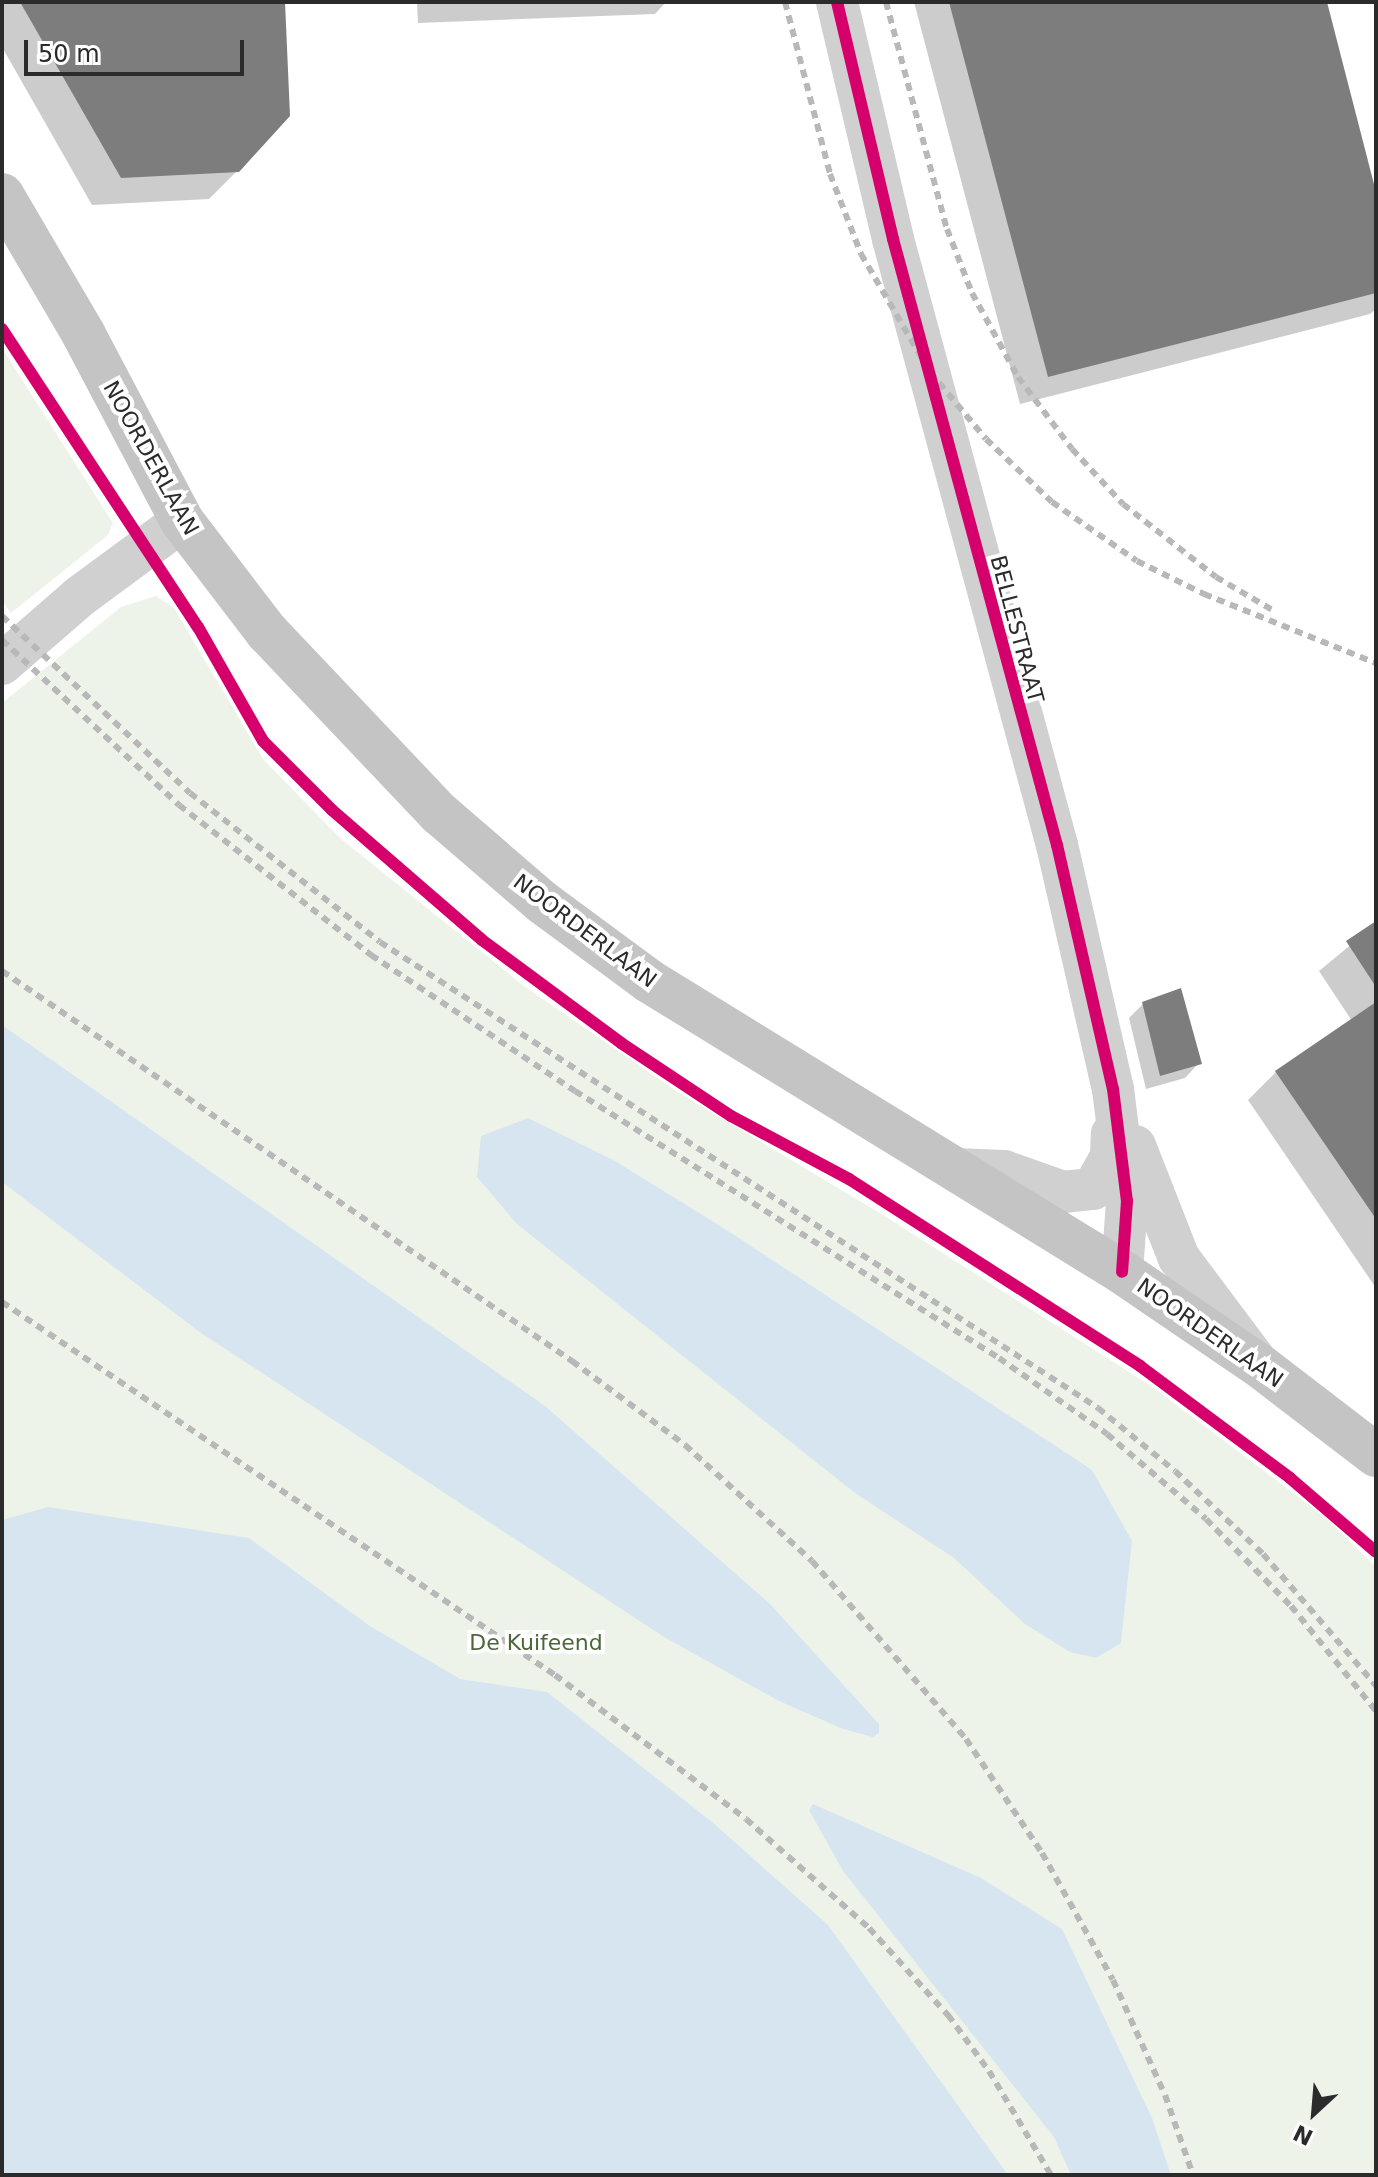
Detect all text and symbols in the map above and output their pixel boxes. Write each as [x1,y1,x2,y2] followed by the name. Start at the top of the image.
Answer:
[28,24,248,74] scale bar
[38,40,100,68] text: 50 m
[98,376,204,540] street label: NOORDERLAAN
[985,552,1049,706] street label: BELLESTRAAT
[508,869,662,993] street label: NOORDERLAAN
[1132,1273,1288,1393] street label: NOORDERLAAN
[469,1630,603,1656] park label: De Kuifeend
[1274,2073,1354,2153] north arrow
[1290,2120,1317,2150] text: N

